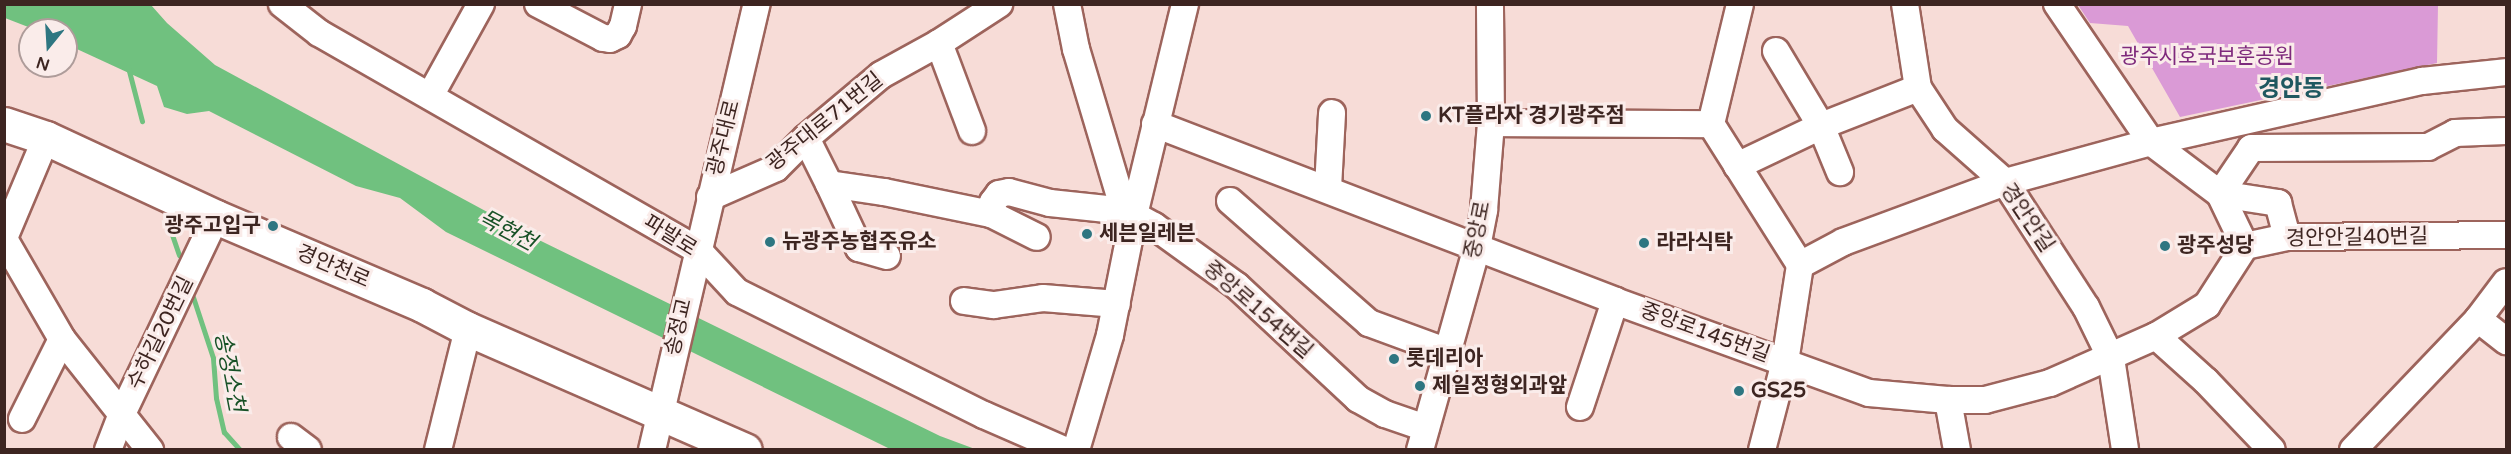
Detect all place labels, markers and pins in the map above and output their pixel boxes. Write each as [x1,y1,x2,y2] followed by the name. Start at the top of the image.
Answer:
[1438,103,1625,129] place label: KT플라자 경기광주점
[1419,109,1433,123] marker: KT플라자 경기광주점
[164,213,261,239] place label: 광주고입구
[266,219,280,233] marker: 광주고입구
[1099,221,1196,247] place label: 세븐일레븐
[1080,227,1094,241] marker: 세븐일레븐
[782,229,937,255] place label: 뉴광주농협주유소
[1656,230,1733,256] place label: 라라식탁
[2177,233,2254,259] place label: 광주성당
[763,235,777,249] marker: 뉴광주농협주유소
[1637,236,1651,250] marker: 라라식탁
[2158,239,2172,253] marker: 광주성당
[1406,346,1483,372] place label: 롯데리아
[1387,352,1401,366] marker: 롯데리아
[1432,373,1567,399] place label: 제일정형외과앞
[1751,378,1806,404] place label: GS25
[1413,379,1427,393] marker: 제일정형외과앞
[1732,384,1746,398] marker: GS25

